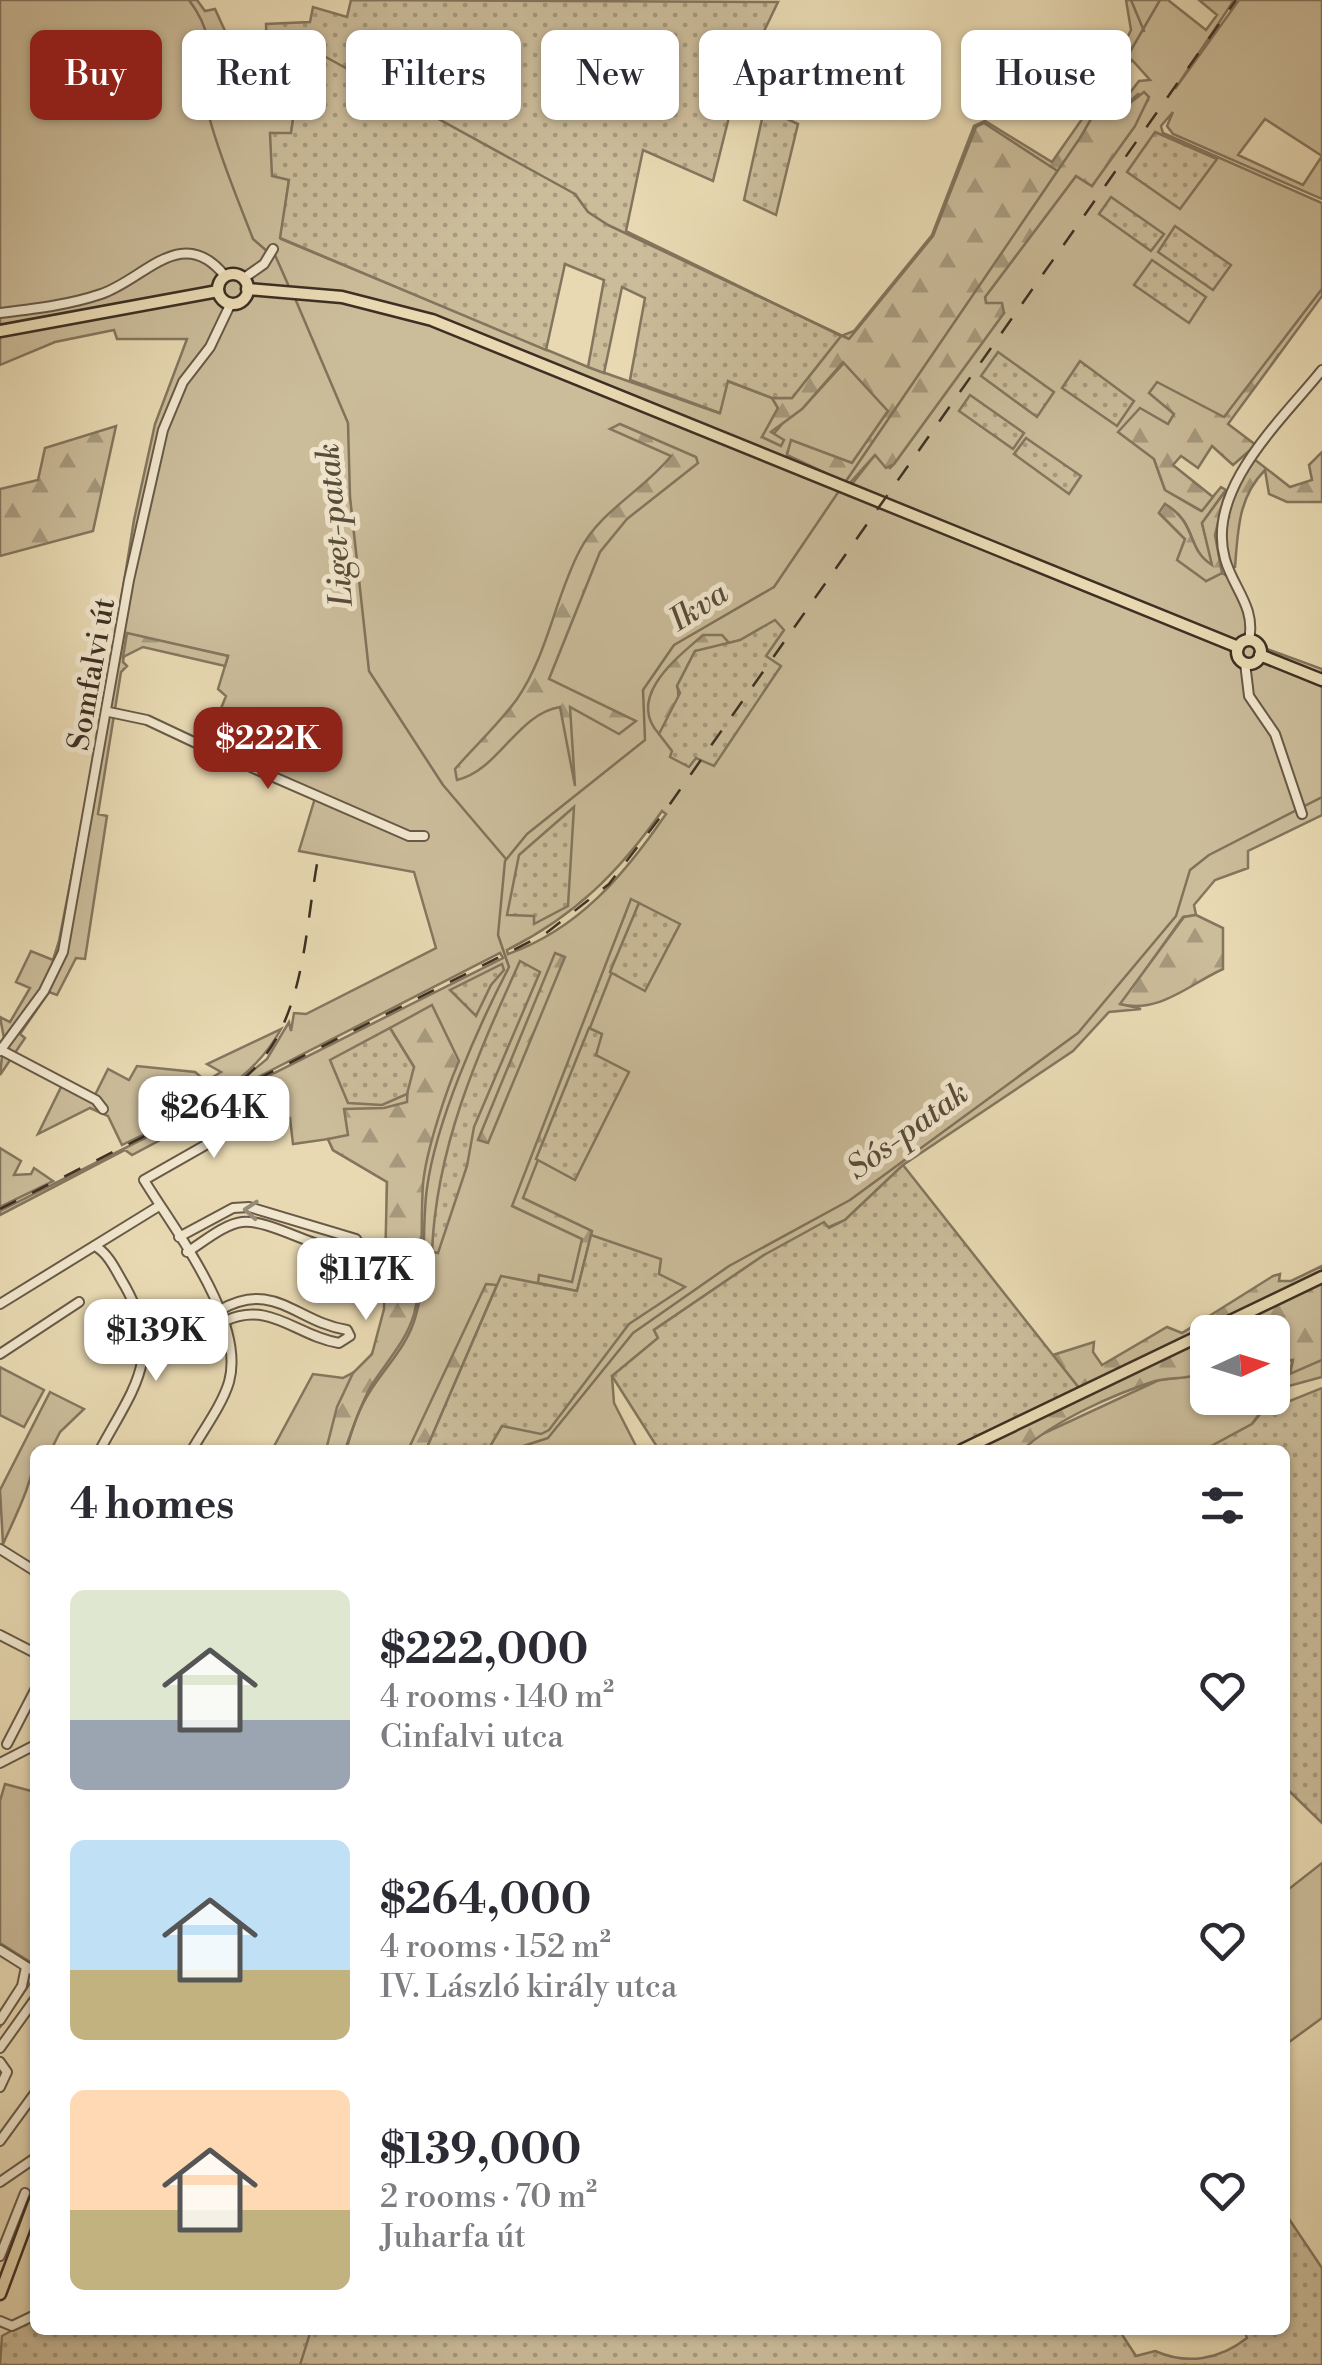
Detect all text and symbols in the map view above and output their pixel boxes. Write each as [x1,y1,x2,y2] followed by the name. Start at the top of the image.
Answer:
[30,30,162,120] chip: Buy
[182,30,326,120] chip: Rent
[346,30,521,120] chip: Filters
[541,30,679,120] chip: New
[699,30,941,120] chip: Apartment
[961,30,1131,120] chip: House
[308,442,362,609] water label: Liget-patak
[661,573,736,641] water label: Ikva
[60,595,124,753] street label: Somfalvi út
[198,707,338,792] pin: $222K
[216,719,320,759] text: $222K
[839,1073,976,1188] water label: Sós-patak
[144,1076,284,1161] pin: $264K
[160,1088,268,1128] text: $264K
[243,1199,259,1221] one-way arrow
[296,1238,436,1323] pin: $117K
[319,1250,413,1290] text: $117K
[86,1299,226,1384] pin: $139K
[106,1311,206,1351] text: $139K
[1190,1315,1290,1415] north arrow
[1190,1315,1290,1415] map controls
[1195,1478,1250,1533] icon: filters
[70,1479,234,1532] text: 4 homes
[380,1624,588,1677] text: $222,000
[150,1630,270,1750] icon: home
[1195,1663,1250,1718] icon: heart
[380,1677,614,1717] text: 4 rooms · 140 m²
[380,1717,564,1757] text: Cinfalvi utca
[380,1874,591,1927] text: $264,000
[150,1880,270,2000] icon: home
[1195,1913,1250,1968] icon: heart
[380,1927,611,1967] text: 4 rooms · 152 m²
[380,1967,677,2007] text: IV. László király utca
[380,2124,581,2177] text: $139,000
[150,2130,270,2250] icon: home
[1195,2163,1250,2218] icon: heart
[380,2177,597,2217] text: 2 rooms · 70 m²
[380,2217,526,2257] text: Juharfa út

